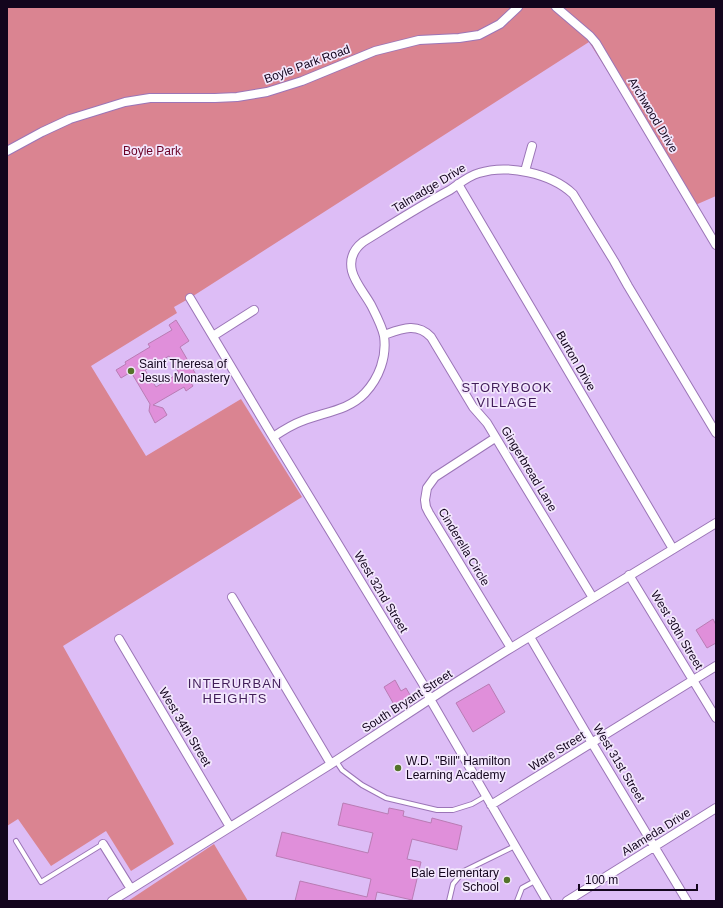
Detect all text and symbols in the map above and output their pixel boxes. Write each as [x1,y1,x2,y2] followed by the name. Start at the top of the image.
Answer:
[262,42,352,86] street label: Boyle Park Road
[625,75,681,155] street label: Archwood Drive
[123,144,182,158] park label: Boyle Park
[390,160,469,215] street label: Talmadge Drive
[553,329,599,394] street label: Burton Drive
[139,357,230,385] place label: Saint Theresa of Jesus Monastery
[126,366,136,376] marker: Saint Theresa of Jesus Monastery
[462,380,552,410] district label: STORYBOOK VILLAGE
[498,424,560,514] street label: Gingerbread Lane
[435,506,493,589] street label: Cinderella Circle
[351,549,411,636] street label: West 32nd Street
[648,588,706,672] street label: West 30th Street
[359,666,455,735] street label: South Bryant Street
[188,676,282,706] district label: INTERURBAN HEIGHTS
[156,685,214,769] street label: West 34th Street
[590,721,648,805] street label: West 31st Street
[526,728,588,774] street label: Ware Street
[406,754,511,782] place label: W.D. "Bill" Hamilton Learning Academy
[393,763,403,773] marker: W.D. "Bill" Hamilton Learning Academy
[619,805,693,859] street label: Alameda Drive
[411,866,499,894] place label: Bale Elementary School
[579,866,697,892] scale bar
[585,873,618,887] text: 100 m
[502,875,512,885] marker: Bale Elementary School

